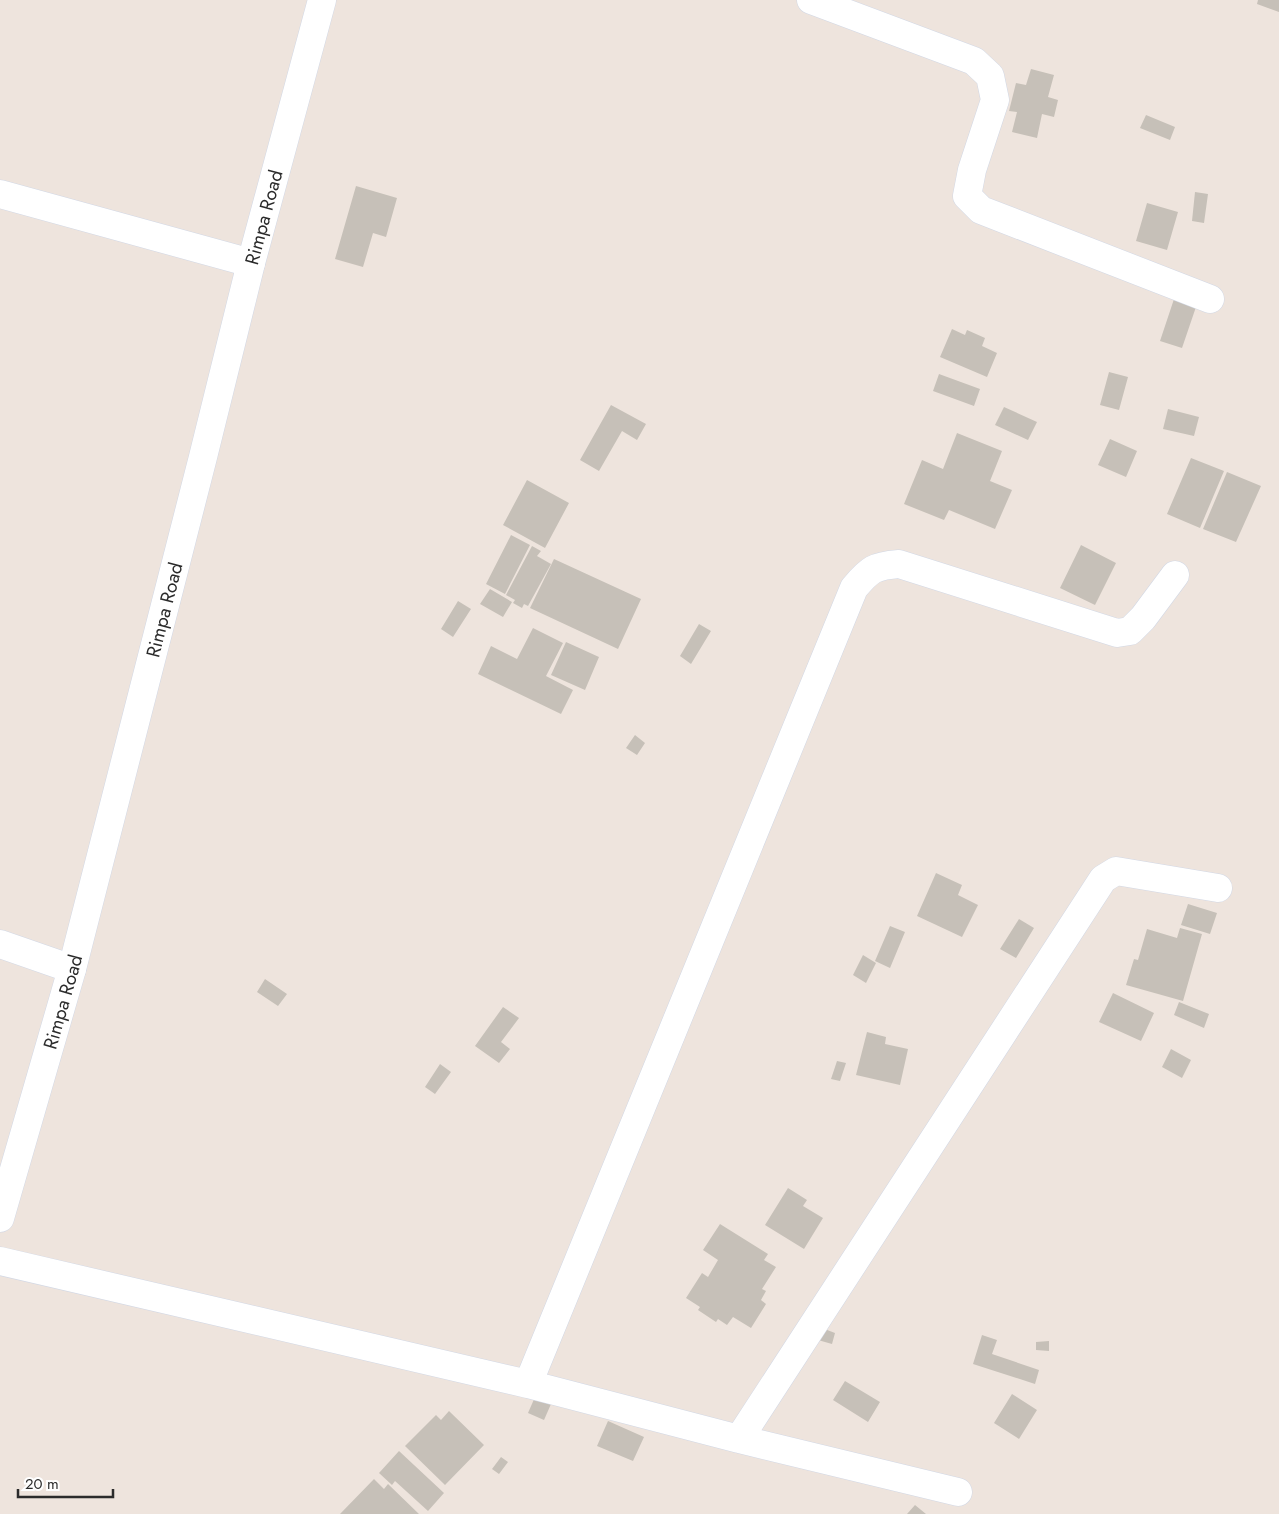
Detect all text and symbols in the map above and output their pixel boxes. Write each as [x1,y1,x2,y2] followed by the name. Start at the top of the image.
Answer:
[238,167,289,268] street label: Rimpa Road
[139,559,189,660] street label: Rimpa Road
[36,952,89,1052] street label: Rimpa Road
[18,1466,112,1498] scale bar
[25,1473,59,1495] text: 20 m

